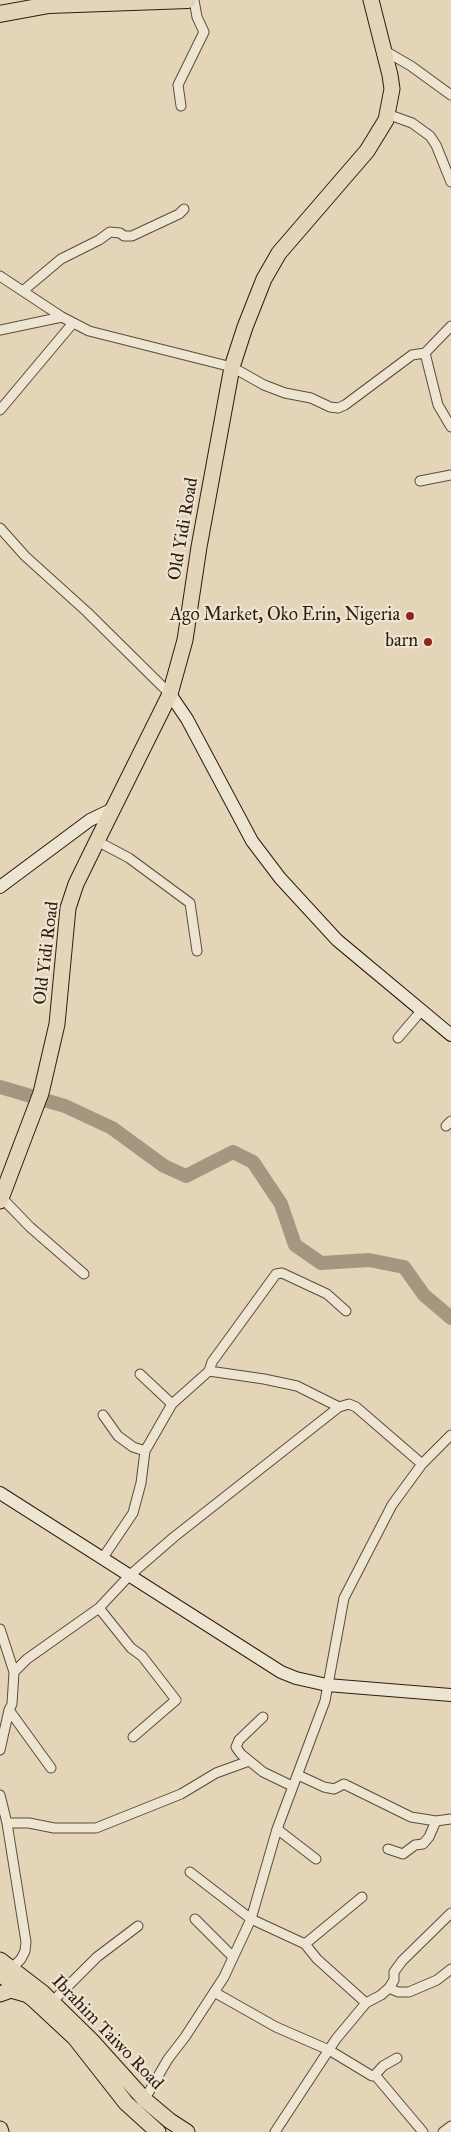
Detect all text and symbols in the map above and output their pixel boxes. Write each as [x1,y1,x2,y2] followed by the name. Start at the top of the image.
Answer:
[164,476,204,582] street label: Old Yidi Road
[170,605,400,627] place label: Ago Market, Oko Erin, Nigeria
[404,610,416,622] marker: Ago Market, Oko Erin, Nigeria
[385,631,418,653] place label: barn
[422,636,434,648] marker: barn
[30,900,64,1006] street label: Old Yidi Road
[47,1971,167,2095] street label: Ibrahim Taiwo Road

